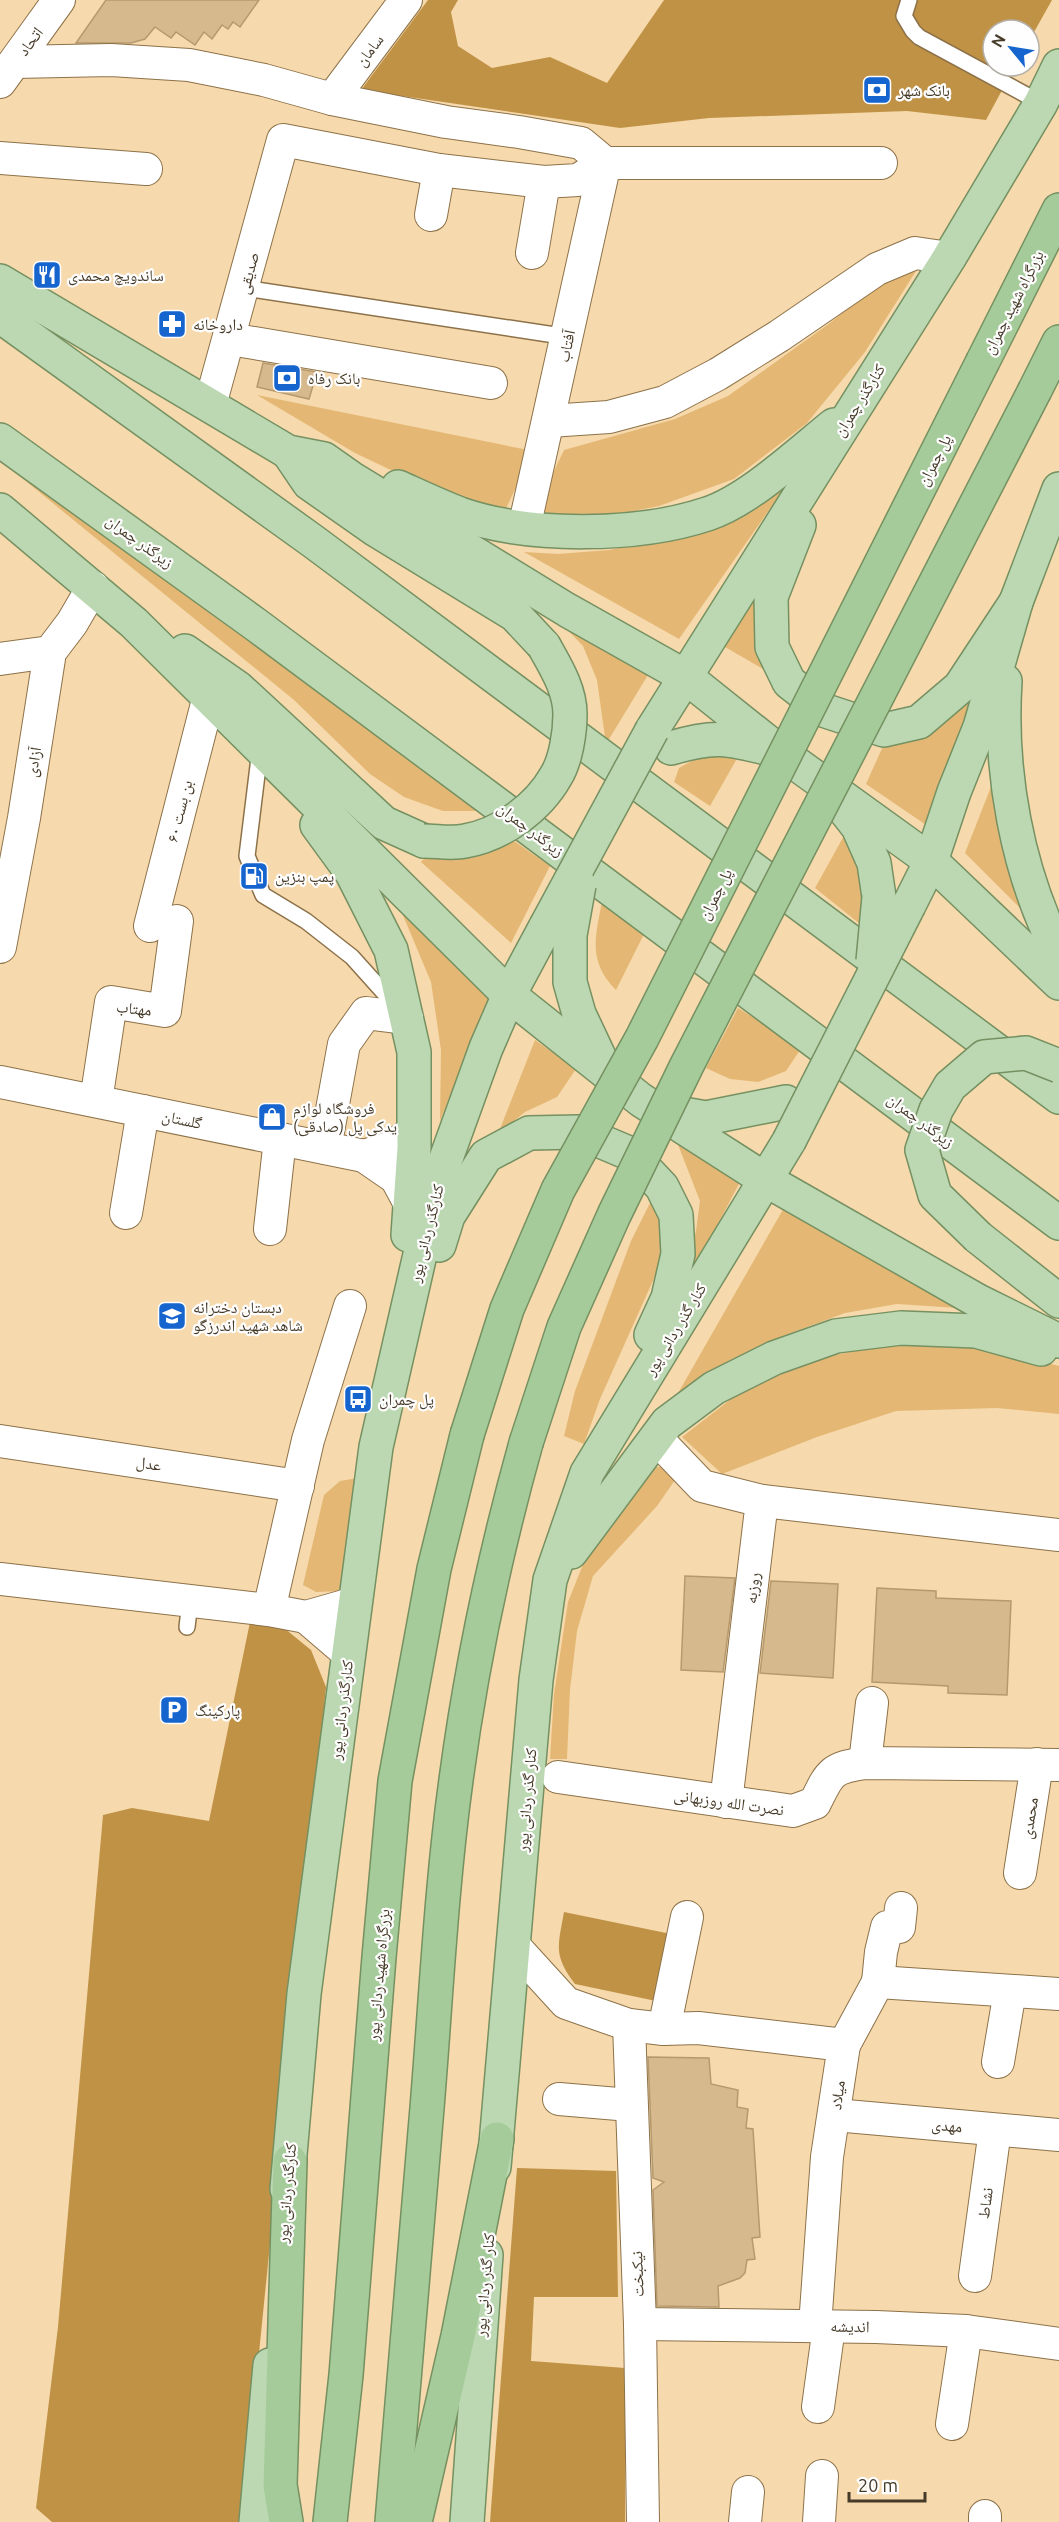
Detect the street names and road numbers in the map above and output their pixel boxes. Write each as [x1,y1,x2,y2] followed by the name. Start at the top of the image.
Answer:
[14,23,46,59] street label: اتحاد
[351,30,388,71] street label: سامان
[979,247,1049,358] street label: بزرگراه شهید چمران
[234,250,264,297] street label: صدیقی
[554,327,579,364] street label: آفتاب
[830,360,890,441] street label: کنارگذر چمران
[913,431,956,490] street label: پل چمران
[102,511,177,573] street label: زیرگذر چمران
[22,745,46,779] street label: آزادی
[163,778,197,844] street label: بن بست ۶۰
[493,798,568,861] street label: زیرگذر چمران
[694,865,737,924] street label: پل چمران
[115,997,153,1020] street label: مهتاب
[883,1089,958,1152] street label: زیرگذر چمران
[160,1106,204,1134] street label: گلستان
[405,1182,449,1285] street label: کنارگذر ردانی پور
[640,1279,711,1380] street label: کنار گذر ردانی پور
[135,1452,163,1476] street label: عدل
[741,1571,764,1605] street label: روزبه
[326,1659,358,1762] street label: کنارگذر ردانی پور
[512,1747,542,1854] street label: کنار گذر ردانی پور
[672,1785,785,1821] street label: نصرت الله روزبهانی
[1017,1796,1043,1840] street label: محمدی
[363,1908,395,2043] street label: بزرگراه شهید ردانی پور
[826,2079,848,2111] street label: میلاد
[931,2115,963,2137] street label: مهدی
[273,2142,301,2245] street label: کنارگذر ردانی پور
[974,2186,996,2220] street label: نشاط
[470,2232,500,2339] street label: کنار گذر ردانی پور
[627,2251,647,2297] street label: نیکبخت
[830,2317,870,2336] street label: اندیشه

